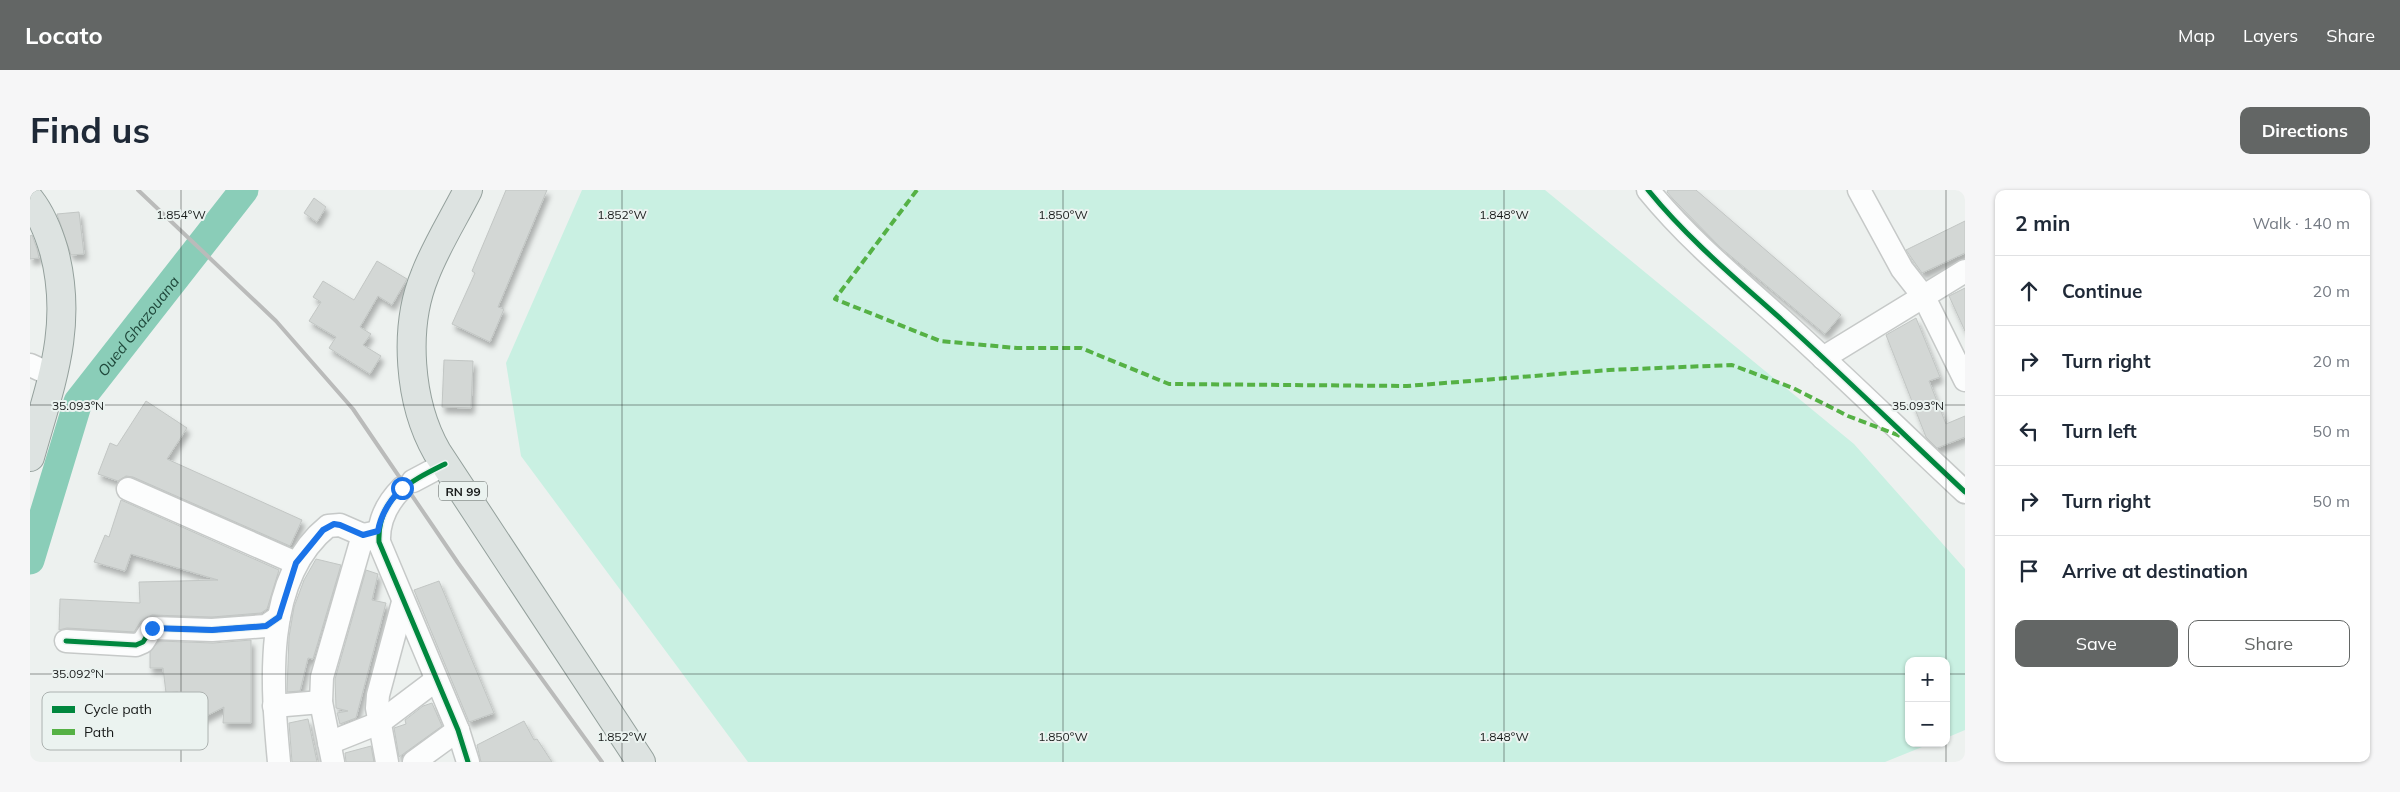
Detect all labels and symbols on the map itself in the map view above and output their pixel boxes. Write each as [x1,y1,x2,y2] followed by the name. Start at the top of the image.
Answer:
[156,207,206,222] text: 1.854°W
[597,207,647,222] text: 1.852°W
[1038,207,1088,222] text: 1.850°W
[1479,207,1529,222] text: 1.848°W
[93,272,183,380] water label: Oued Ghazouana
[52,398,104,413] text: 35.093°N
[1892,398,1944,413] text: 35.093°N
[391,477,414,500] route start
[439,482,487,500] road number: RN 99
[141,617,164,640] route end
[52,666,104,681] text: 35.092°N
[42,692,208,750] legend
[84,700,152,718] text: Cycle path
[84,723,114,741] text: Path
[597,729,647,744] text: 1.852°W
[1038,729,1088,744] text: 1.850°W
[1479,729,1529,744] text: 1.848°W

